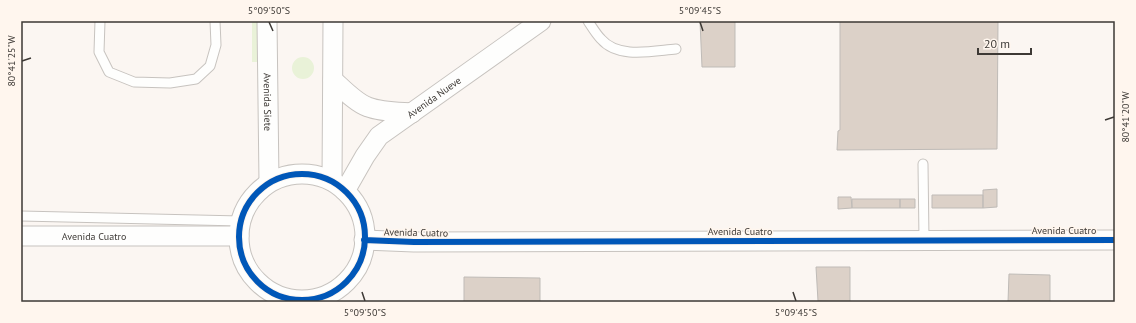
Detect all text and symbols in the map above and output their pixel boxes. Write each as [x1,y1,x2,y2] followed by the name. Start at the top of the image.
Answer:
[248,4,290,17] text: 5°09'50"S
[679,4,721,17] text: 5°09'45"S
[978,30,1031,56] scale bar
[5,35,18,87] text: 80°41'25"W
[984,36,1010,51] text: 20 m
[261,73,274,131] street label: Avenida Siete
[405,74,464,121] street label: Avenida Nueve
[1119,91,1132,143] text: 80°41'20"W
[1032,224,1096,237] street label: Avenida Cuatro
[384,225,448,240] street label: Avenida Cuatro
[708,225,772,238] street label: Avenida Cuatro
[62,230,126,243] street label: Avenida Cuatro
[344,306,386,319] text: 5°09'50"S
[775,306,817,319] text: 5°09'45"S

